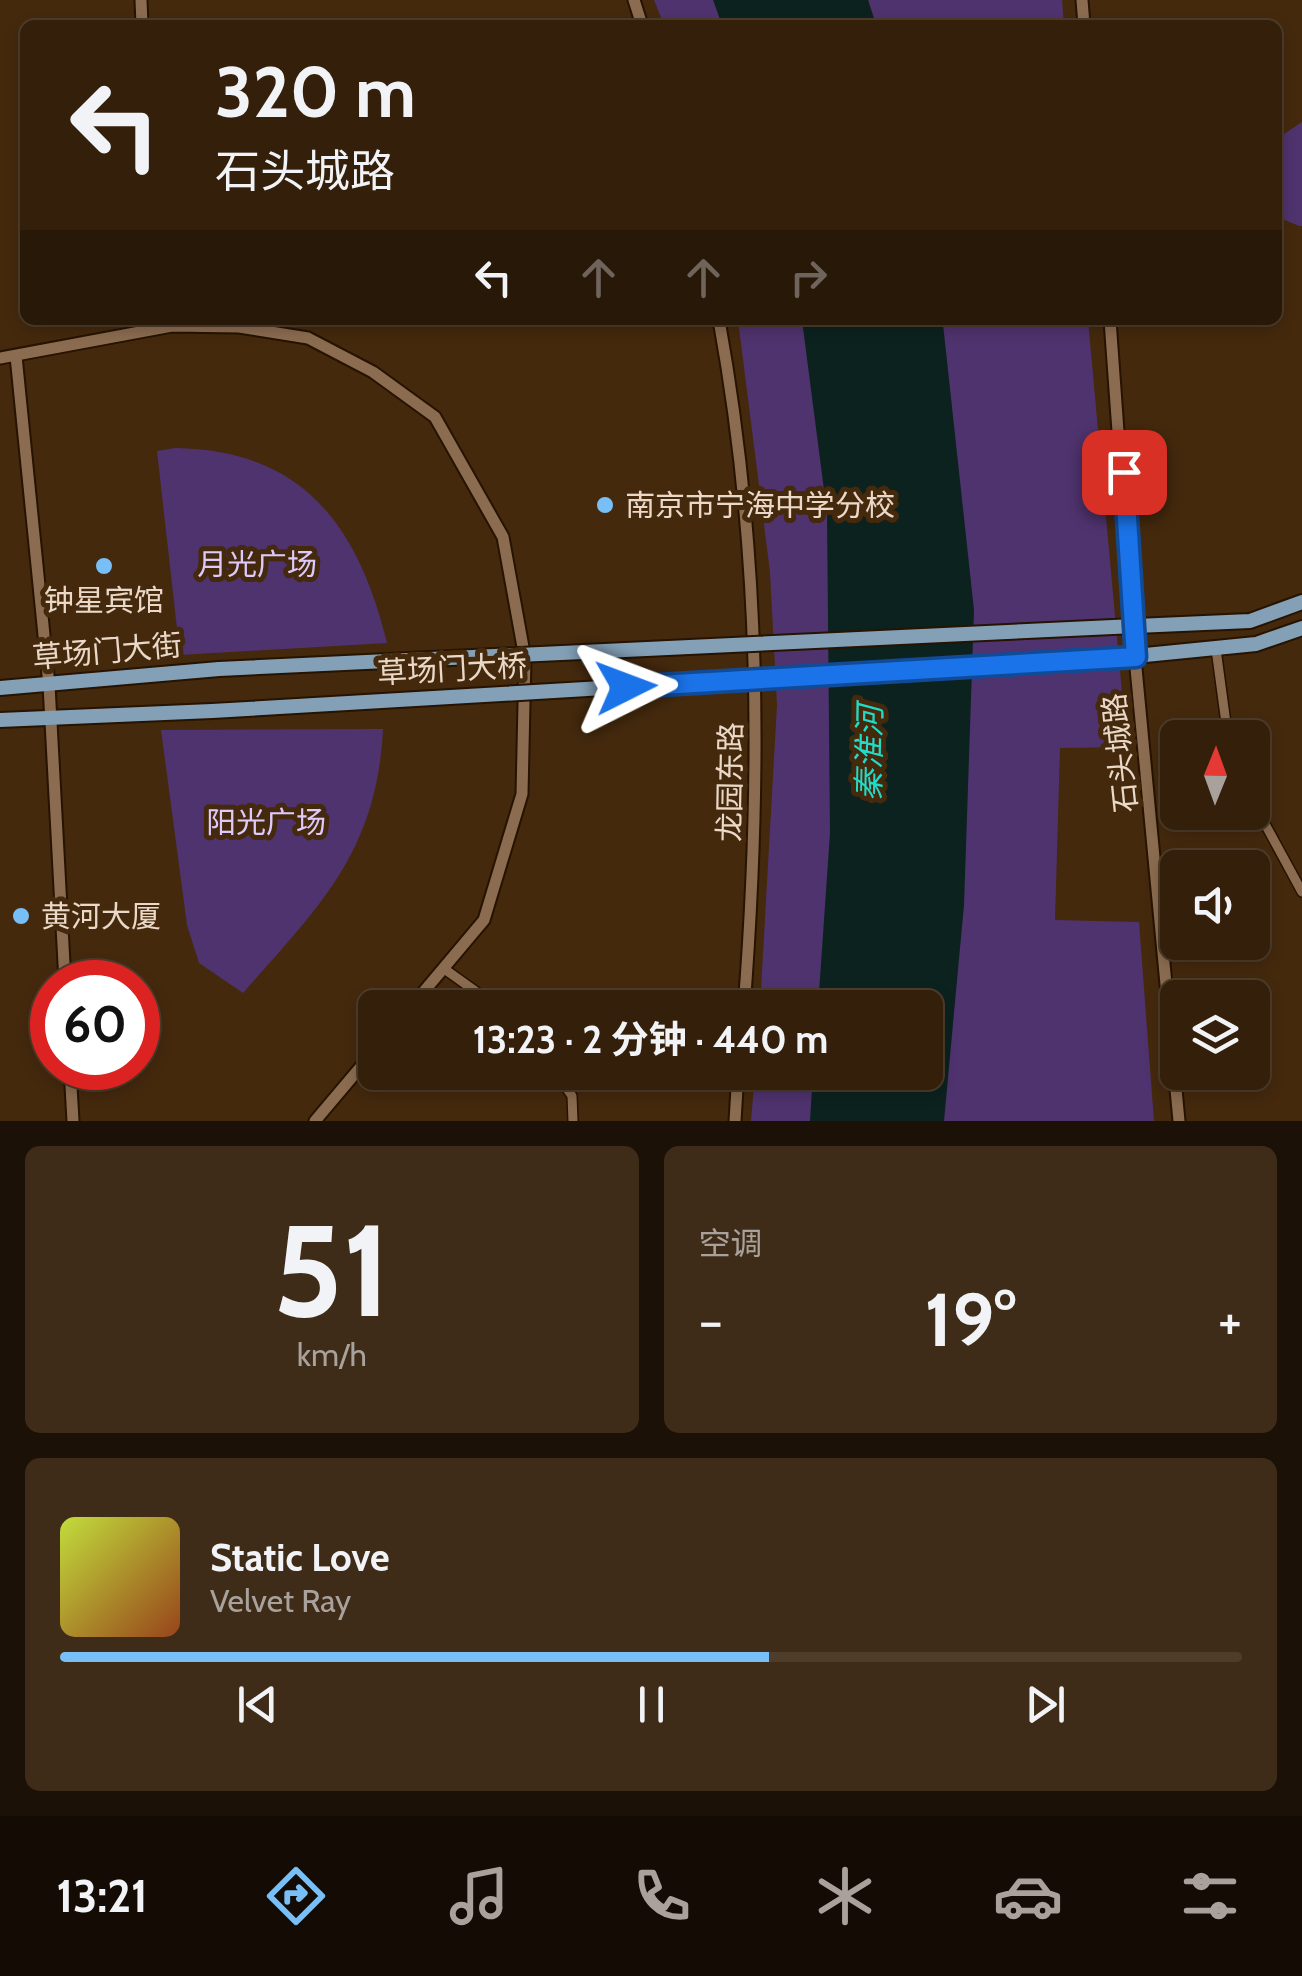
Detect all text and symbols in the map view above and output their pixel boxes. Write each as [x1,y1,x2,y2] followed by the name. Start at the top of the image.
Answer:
[215,49,416,135] text: 320 m
[50,60,180,190] icon: left
[215,144,395,198] text: 石头城路
[466,250,521,305] icon: left
[571,250,626,305] icon: ahead
[676,250,731,305] icon: ahead
[781,250,836,305] icon: right
[1082,430,1167,515] pin
[1097,445,1152,500] icon: arrive
[625,487,895,524] place label: 南京市宁海中学分校
[594,494,616,516] marker: 南京市宁海中学分校
[197,546,317,583] park label: 月光广场
[93,555,115,577] marker: 钟星宾馆
[44,582,164,619] place label: 钟星宾馆
[31,626,183,676] street label: 草场门大街
[574,635,678,739] position arrow
[376,647,528,691] street label: 草场门大桥
[1095,691,1145,815] street label: 石头城路
[849,699,889,801] water label: 秦淮河
[1160,720,1270,830] north arrow
[1160,720,1270,1090] map controls
[710,722,750,842] street label: 龙园东路
[206,804,326,841] park label: 阳光广场
[1160,850,1270,960] button: sound
[41,898,161,935] place label: 黄河大厦
[10,905,32,927] marker: 黄河大厦
[30,960,160,1090] speed limit sign: 60
[1160,980,1270,1090] button: layers
[473,1016,828,1063] text: 13:23 · 2 分钟 · 440 m
[273,1191,391,1349] text: 51
[699,1224,763,1263] text: 空调
[925,1274,1016,1365] text: 19°
[699,1287,723,1354] text: −
[1218,1287,1242,1354] text: +
[297,1335,367,1374] text: km/h
[210,1534,389,1581] text: Static Love
[210,1581,351,1620] text: Velvet Ray
[230,1677,285,1732] icon: previous
[624,1677,679,1732] icon: pause
[1018,1677,1073,1732] icon: next
[261,1861,331,1931] icon: directions
[444,1861,514,1931] icon: music
[627,1861,697,1931] icon: phone
[810,1861,880,1931] icon: climate
[993,1861,1063,1931] icon: car
[1175,1861,1245,1931] icon: filters
[56,1869,148,1923] text: 13:21

